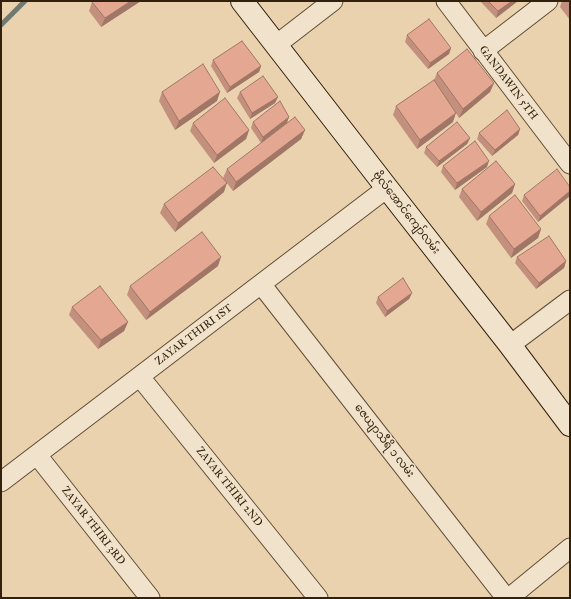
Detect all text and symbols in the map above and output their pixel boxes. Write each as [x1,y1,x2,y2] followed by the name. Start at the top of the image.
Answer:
[476,43,540,123] street label: GANDAWIN 5TH
[370,169,442,257] street label: ဗိုလ်အောင်ကျော်လမ်း
[153,302,235,368] street label: ZAYAR THIRI 1ST
[351,402,417,480] street label: ဇေယျာသီရိ ၁ လမ်း
[193,445,265,529] street label: ZAYAR THIRI 2ND
[58,484,128,568] street label: ZAYAR THIRI 3RD

